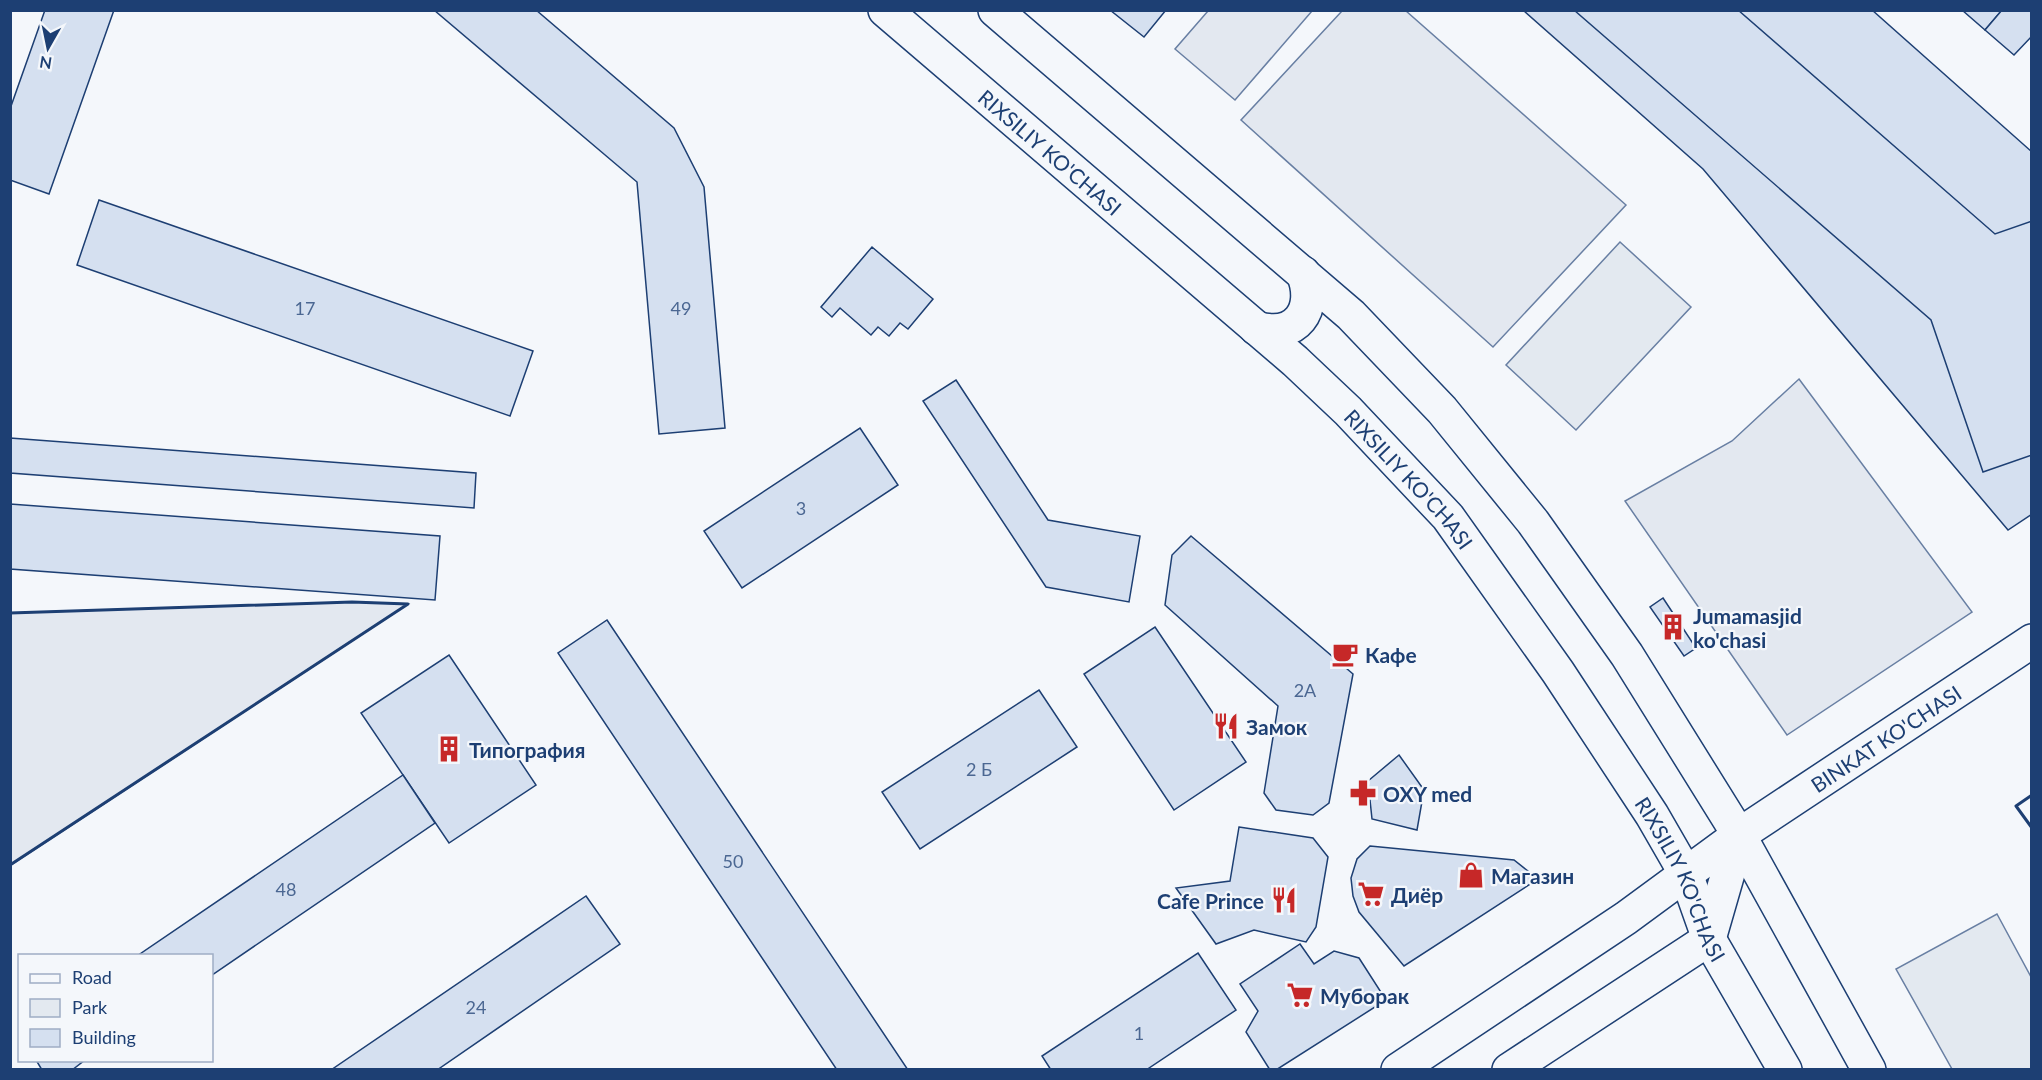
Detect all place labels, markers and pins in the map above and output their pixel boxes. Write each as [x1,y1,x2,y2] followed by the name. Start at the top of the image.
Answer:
[1693,603,1802,652] place label: Jumamasjid ko'chasi
[1658,612,1688,642] building icon: Jumamasjid ko'chasi
[1330,639,1360,669] cafe icon: Кафе
[1365,642,1417,667] place label: Кафе
[1211,711,1241,741] restaurant icon: Замок
[1246,714,1308,739] place label: Замок
[434,734,464,764] building icon: Типография
[469,737,585,762] place label: Типография
[1348,778,1378,808] pharmacy icon: OXY med
[1383,781,1472,806] place label: OXY med
[1456,860,1486,890] shop icon: Магазин
[1491,863,1574,888] place label: Магазин
[1356,879,1386,909] supermarket icon: Диёр
[1391,882,1443,907] place label: Диёр
[1269,885,1299,915] restaurant icon: Cafe Prince
[1157,888,1264,913] place label: Cafe Prince
[1285,980,1315,1010] supermarket icon: Муборак
[1320,983,1410,1008] place label: Муборак

